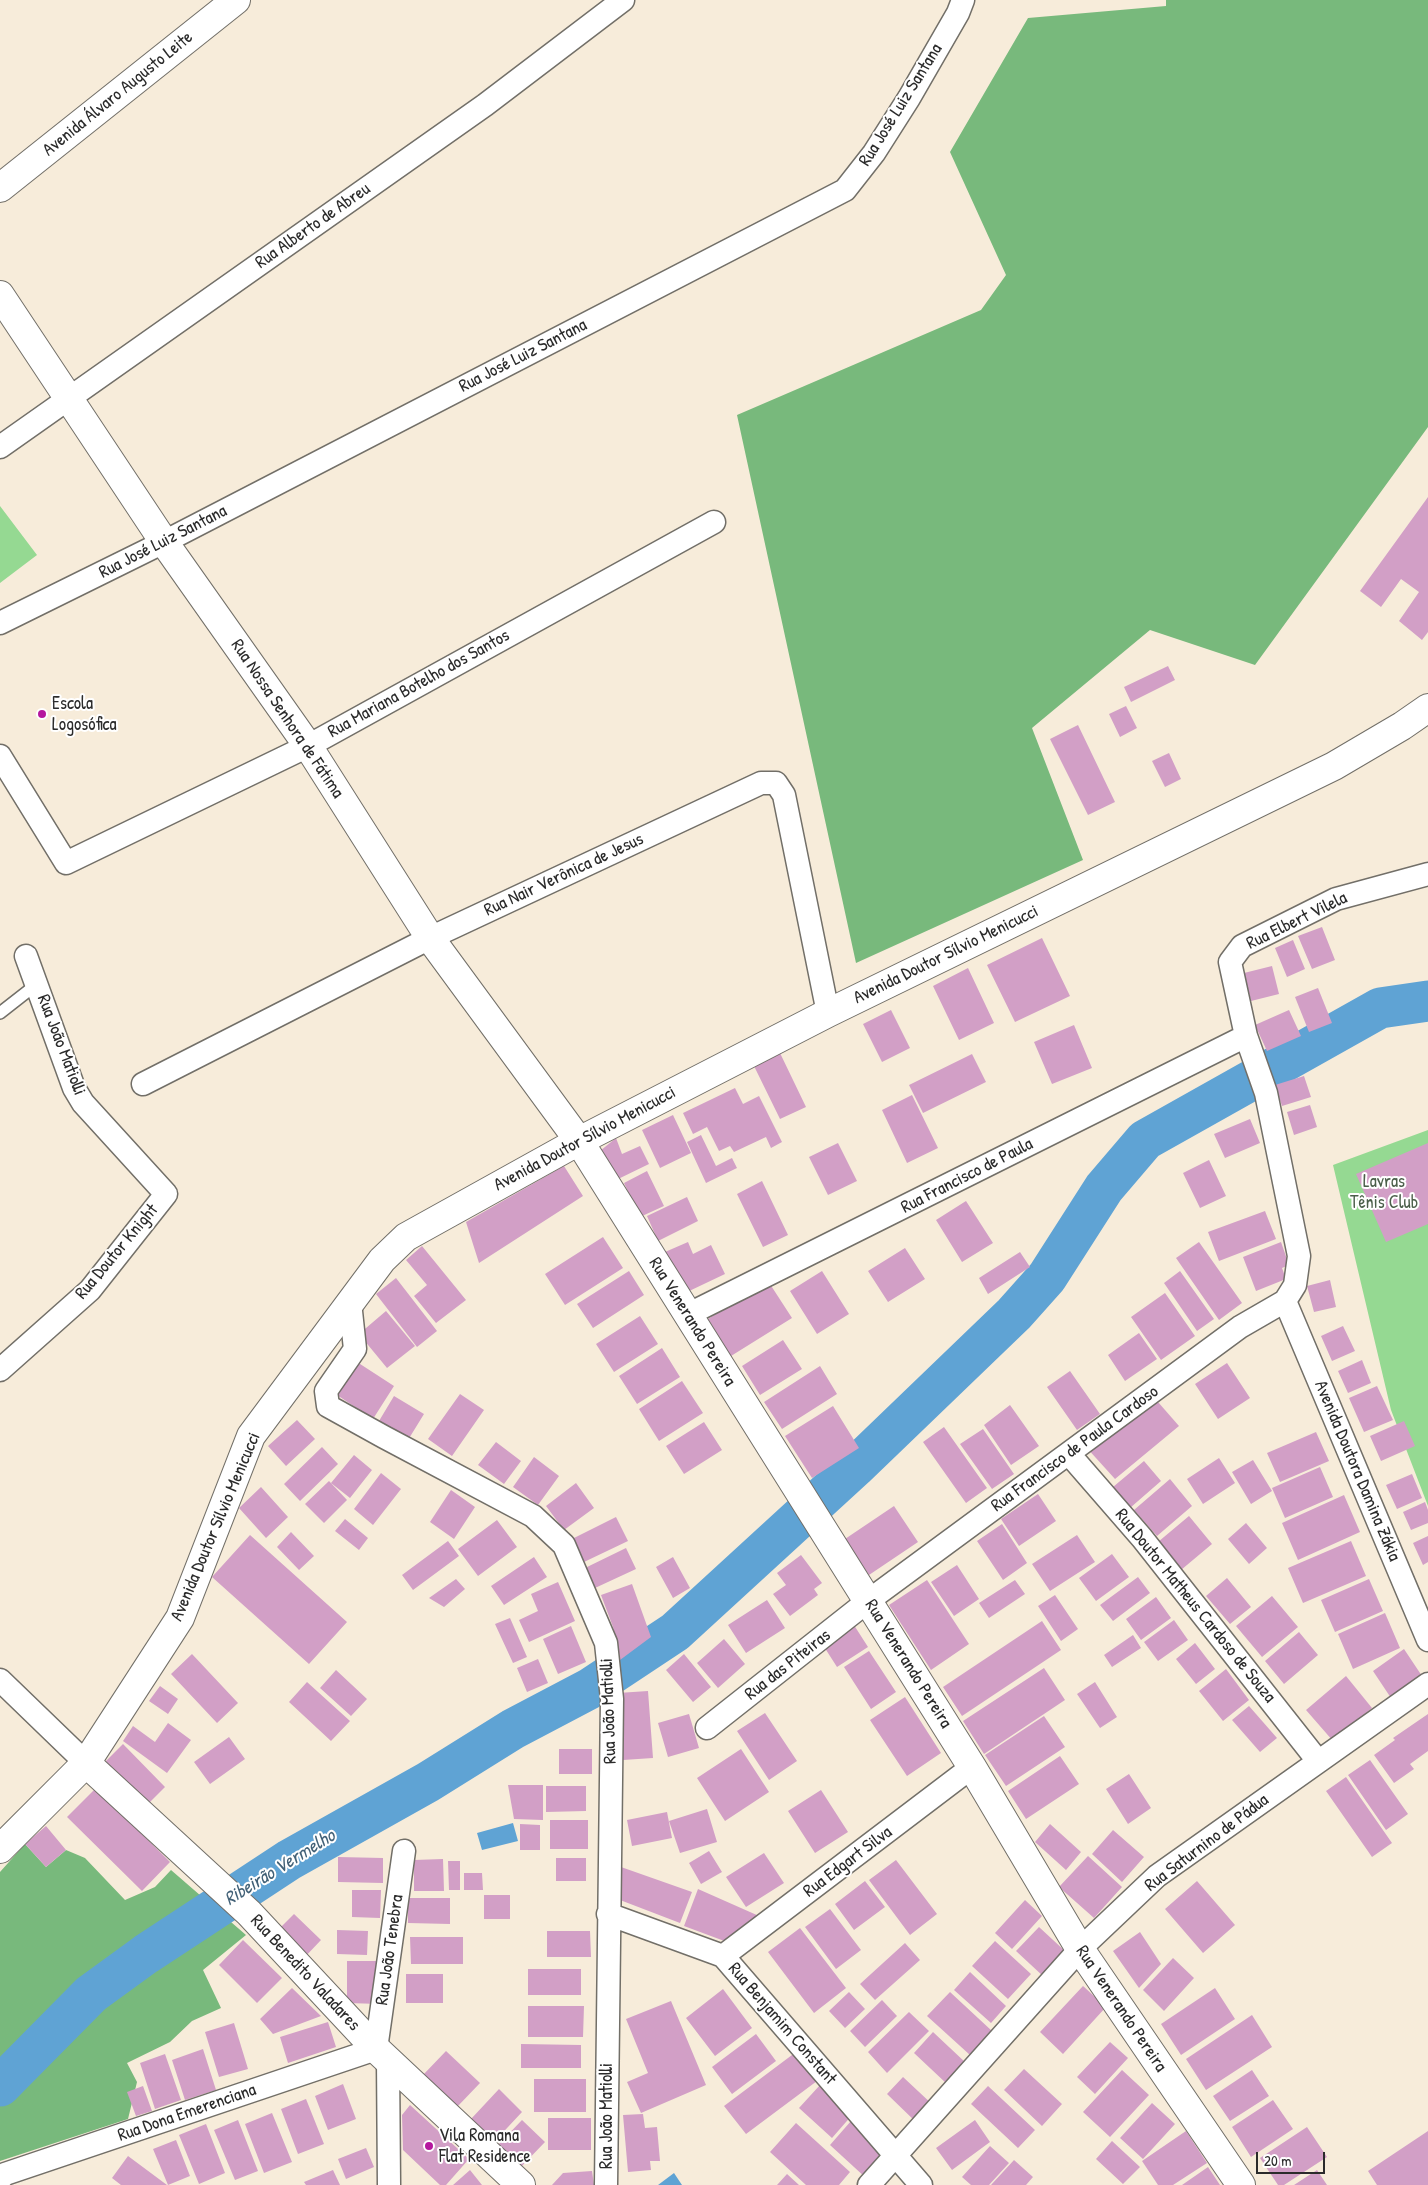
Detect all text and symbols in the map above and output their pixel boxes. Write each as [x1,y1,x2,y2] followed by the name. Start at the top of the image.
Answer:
[39,27,197,161] street label: Avenida Álvaro Augusto Leite
[855,40,947,170] street label: Rua José Luiz Santana
[251,178,375,274] street label: Rua Alberto de Abreu
[456,315,590,397] street label: Rua José Luiz Santana
[96,501,230,583] street label: Rua José Luiz Santana
[324,625,514,743] street label: Rua Mariana Botelho dos Santos
[226,636,348,802] street label: Rua Nossa Senhora de Fátima
[52,693,117,736] place label: Escola Logosófica
[36,708,48,720] marker: Escola Logosófica
[481,829,647,921] street label: Rua Nair Verônica de Jesus
[1243,887,1351,955] street label: Rua Elbert Vilela
[850,901,1042,1009] street label: Avenida Doutor Sílvio Menicucci
[32,992,90,1098] street label: Rua João Matiolli
[490,1082,680,1196] street label: Avenida Doutor Sílvio Menicucci
[898,1133,1036,1219] street label: Rua Francisco de Paula
[1350,1171,1418,1214] park label: Lavras Tênis Club
[71,1200,163,1304] street label: Rua Doutor Knight
[644,1254,740,1390] street label: Rua Venerando Pereira
[1309,1377,1405,1565] street label: Avenida Doutora Damina Zákia
[987,1381,1163,1517] street label: Rua Francisco de Paula Cardoso
[166,1429,266,1625] street label: Avenida Doutor Sílvio Menicucci
[1110,1505,1280,1707] street label: Rua Doutor Matheus Cardoso de Souza
[860,1596,956,1732] street label: Rua Venerando Pereira
[741,1625,835,1705] street label: Rua das Piteiras
[596,1658,622,1764] street label: Rua João Matiolli
[1141,1789,1273,1897] street label: Rua Saturnino de Pádua
[799,1822,897,1902] street label: Rua Edgart Silva
[221,1825,339,1911] water label: Ribeirão Vermelho
[372,1893,408,2007] street label: Rua João Tenebra
[246,1910,364,2036] street label: Rua Benedito Valadares
[1071,1942,1171,2076] street label: Rua Venerando Pereira
[723,1959,841,2089] street label: Rua Benjamim Constant
[596,2063,618,2169] street label: Rua João Matiolli
[115,2079,259,2147] street label: Rua Dona Emerenciana
[439,2125,531,2168] place label: Vila Romana Flat Residence
[423,2140,435,2152] marker: Vila Romana Flat Residence
[1258,2142,1327,2174] scale bar
[1264,2150,1291,2171] text: 20 m

